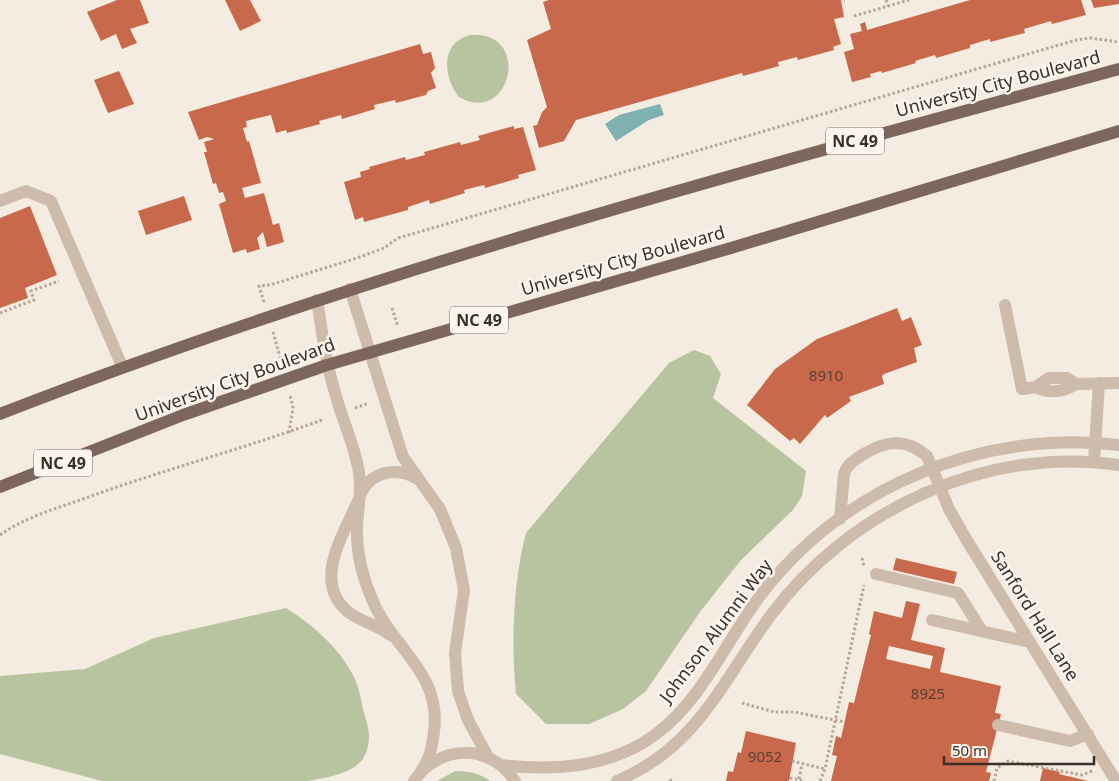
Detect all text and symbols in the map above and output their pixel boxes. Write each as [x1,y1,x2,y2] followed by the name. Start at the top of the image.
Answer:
[893,44,1103,122] street label: University City Boulevard
[826,128,884,154] road number: NC 49
[518,219,728,301] street label: University City Boulevard
[450,306,508,334] road number: NC 49
[131,332,338,426] street label: University City Boulevard
[809,365,843,385] house number: 8910
[34,449,92,476] road number: NC 49
[986,546,1086,685] street label: Sanford Hall Lane
[652,553,778,709] street label: Johnson Alumni Way
[911,683,945,703] house number: 8925
[944,734,1094,766] scale bar
[952,740,987,760] text: 50 m
[748,746,782,766] house number: 9052

